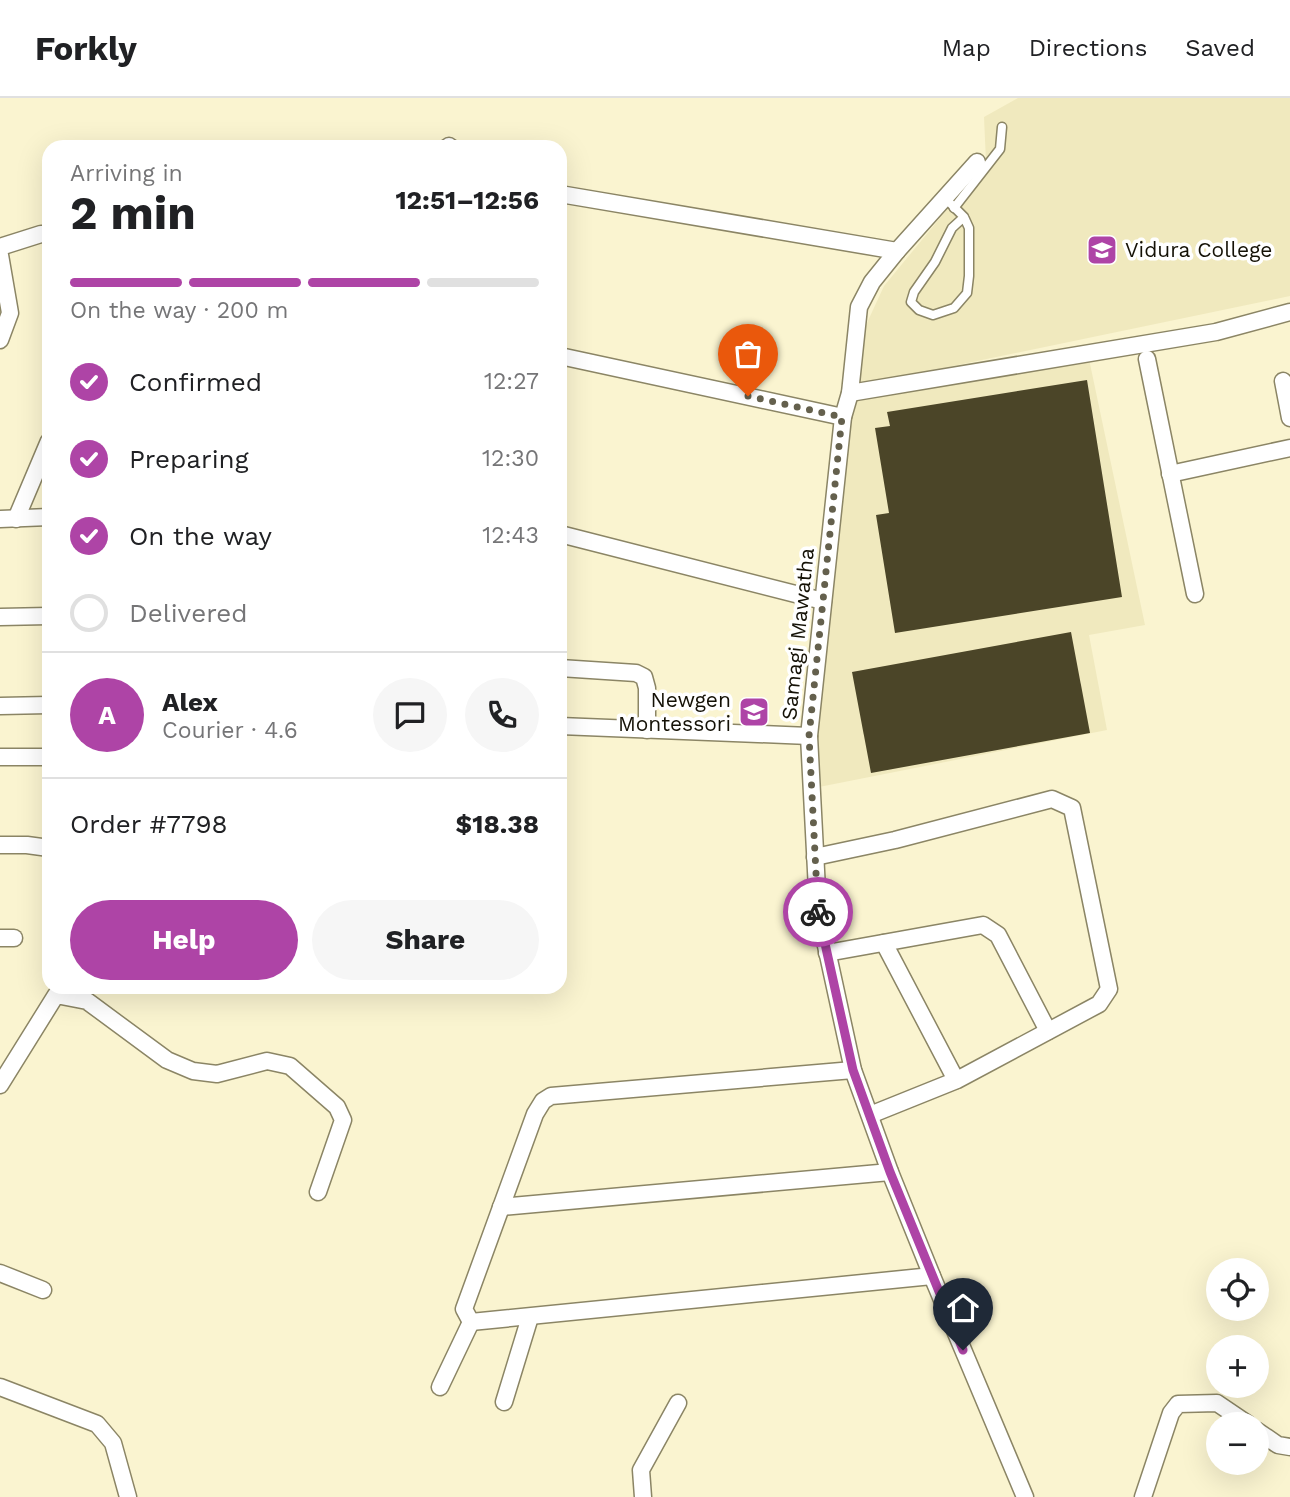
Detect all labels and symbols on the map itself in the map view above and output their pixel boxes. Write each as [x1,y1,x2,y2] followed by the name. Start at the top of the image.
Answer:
[1085,233,1119,267] school or university icon: Vidura College
[1125,237,1272,262] place label: Vidura College
[718,324,778,396] pin
[776,547,819,721] street label: Samagi Mawatha
[618,687,731,736] place label: Newgen Montessori
[737,695,771,729] school or university icon: Newgen Montessori
[783,877,853,947] courier
[933,1278,993,1350] pin

